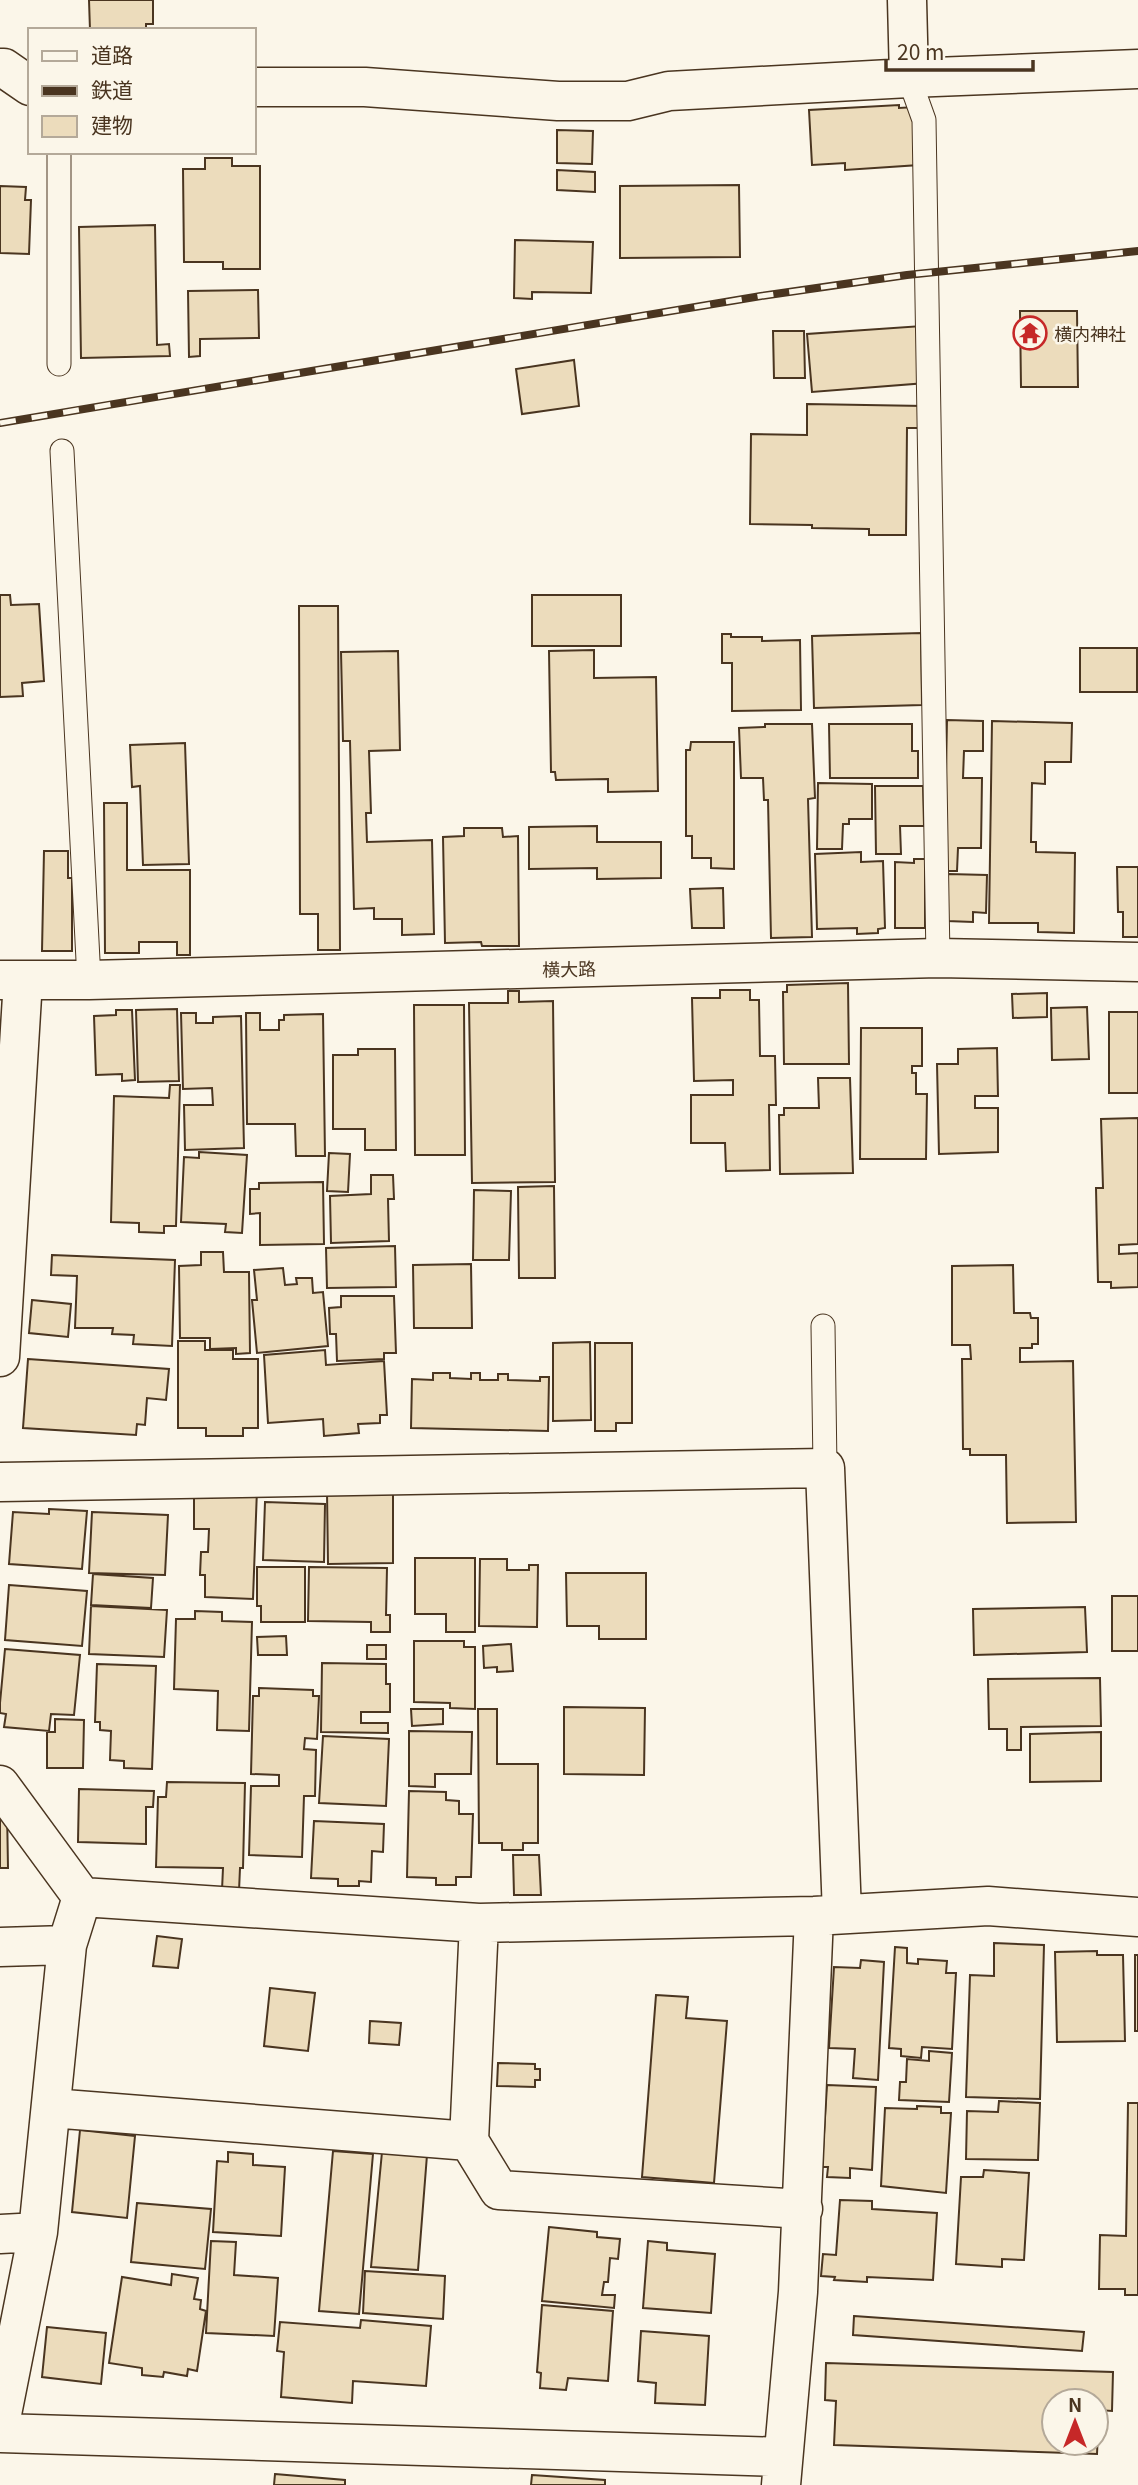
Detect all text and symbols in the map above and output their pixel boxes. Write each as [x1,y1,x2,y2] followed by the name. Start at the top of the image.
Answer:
[28,28,256,154] legend
[886,28,1033,72] scale bar
[897,36,944,66] text: 20 m
[91,39,133,69] text: 道路
[91,74,133,104] text: 鉄道
[91,109,133,139] text: 建物
[1011,314,1049,352] temple icon: 横内神社
[1054,320,1126,346] place label: 横内神社
[542,955,596,981] street label: 横大路
[1040,2387,1110,2457] north arrow
[1068,2390,1082,2417] text: N

